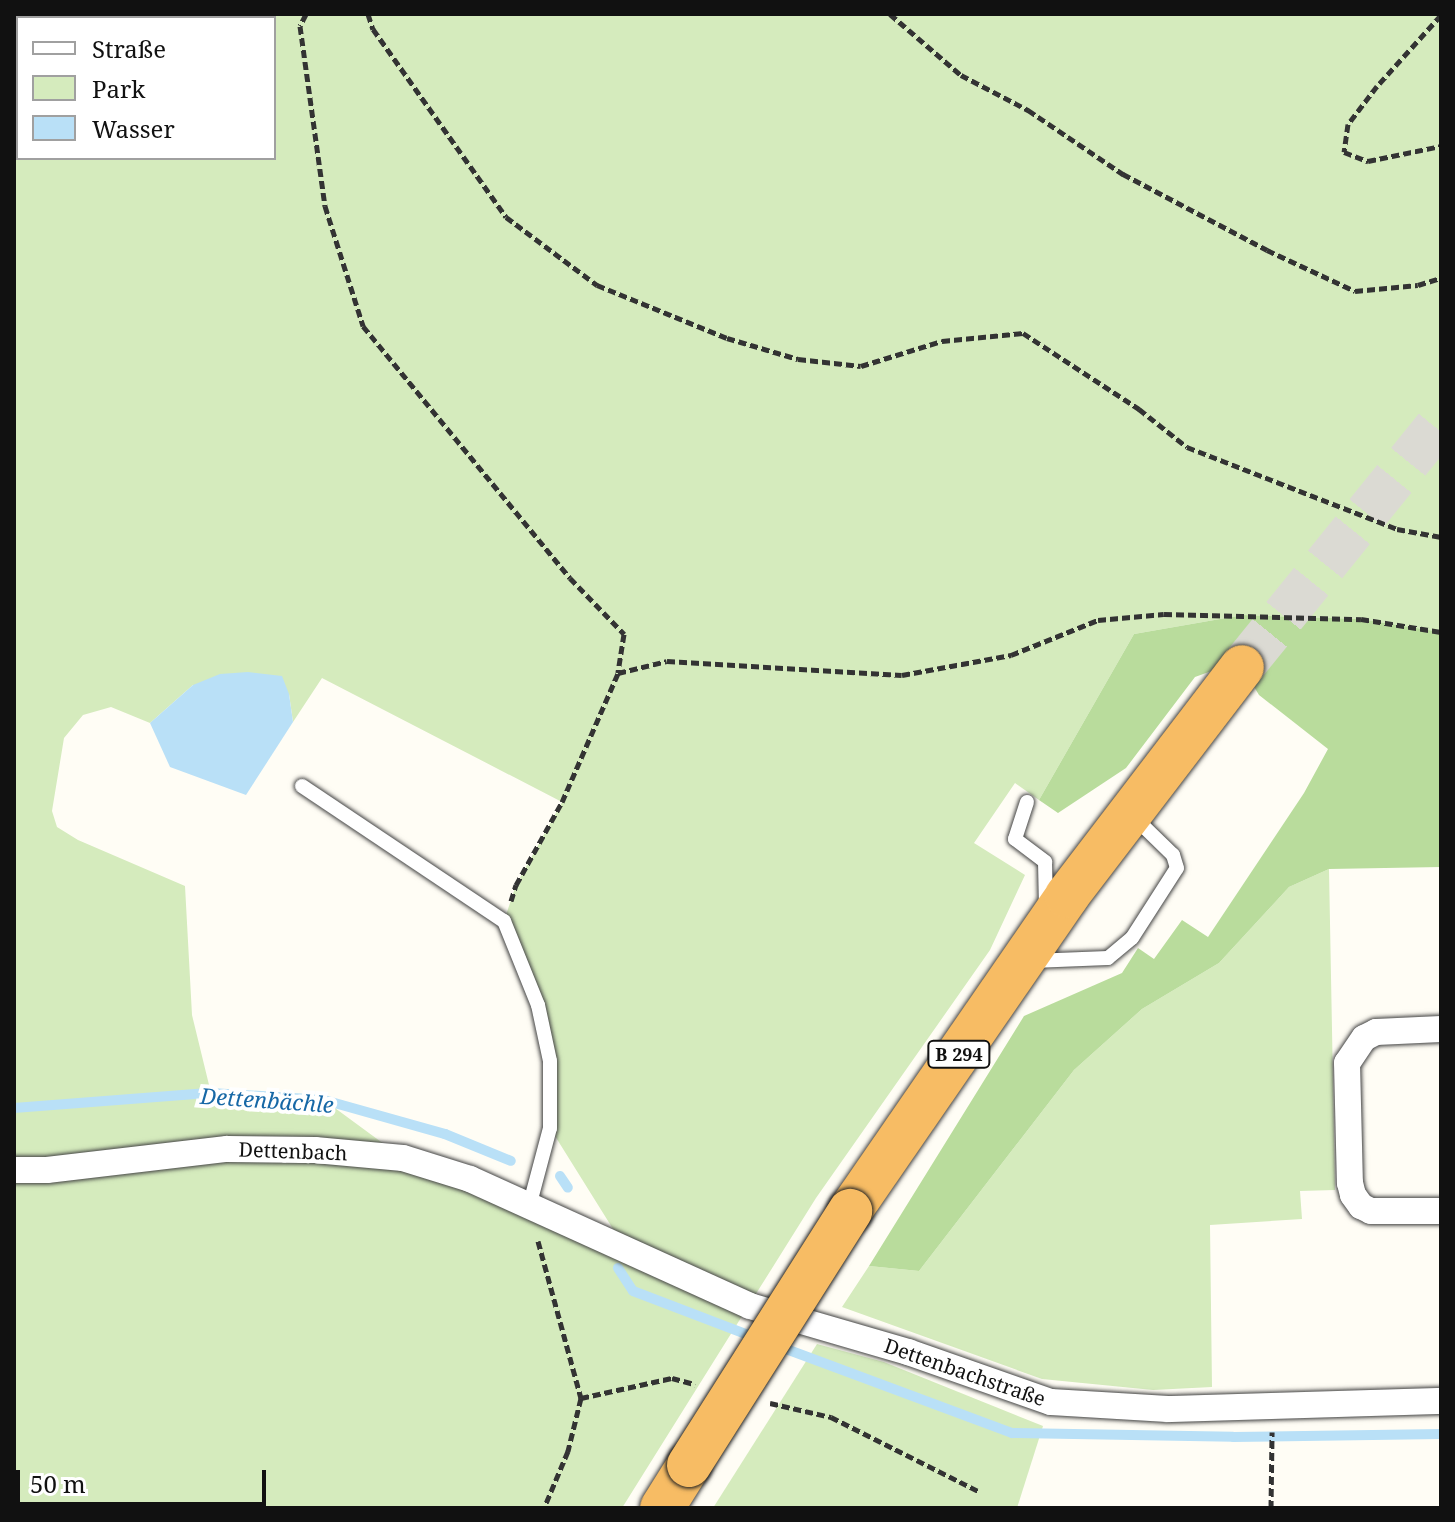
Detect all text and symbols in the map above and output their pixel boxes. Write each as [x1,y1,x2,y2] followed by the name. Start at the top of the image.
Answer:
[16,16,276,160] legend
[92,32,166,65] text: Straße
[92,72,145,105] text: Park
[92,112,175,145] text: Wasser
[927,1040,991,1068] road number: B 294
[199,1082,335,1118] water label: Dettenbächle
[238,1137,348,1165] street label: Dettenbach
[881,1333,1049,1411] street label: Dettenbachstraße
[20,1454,270,1504] scale bar
[30,1467,86,1500] text: 50 m

